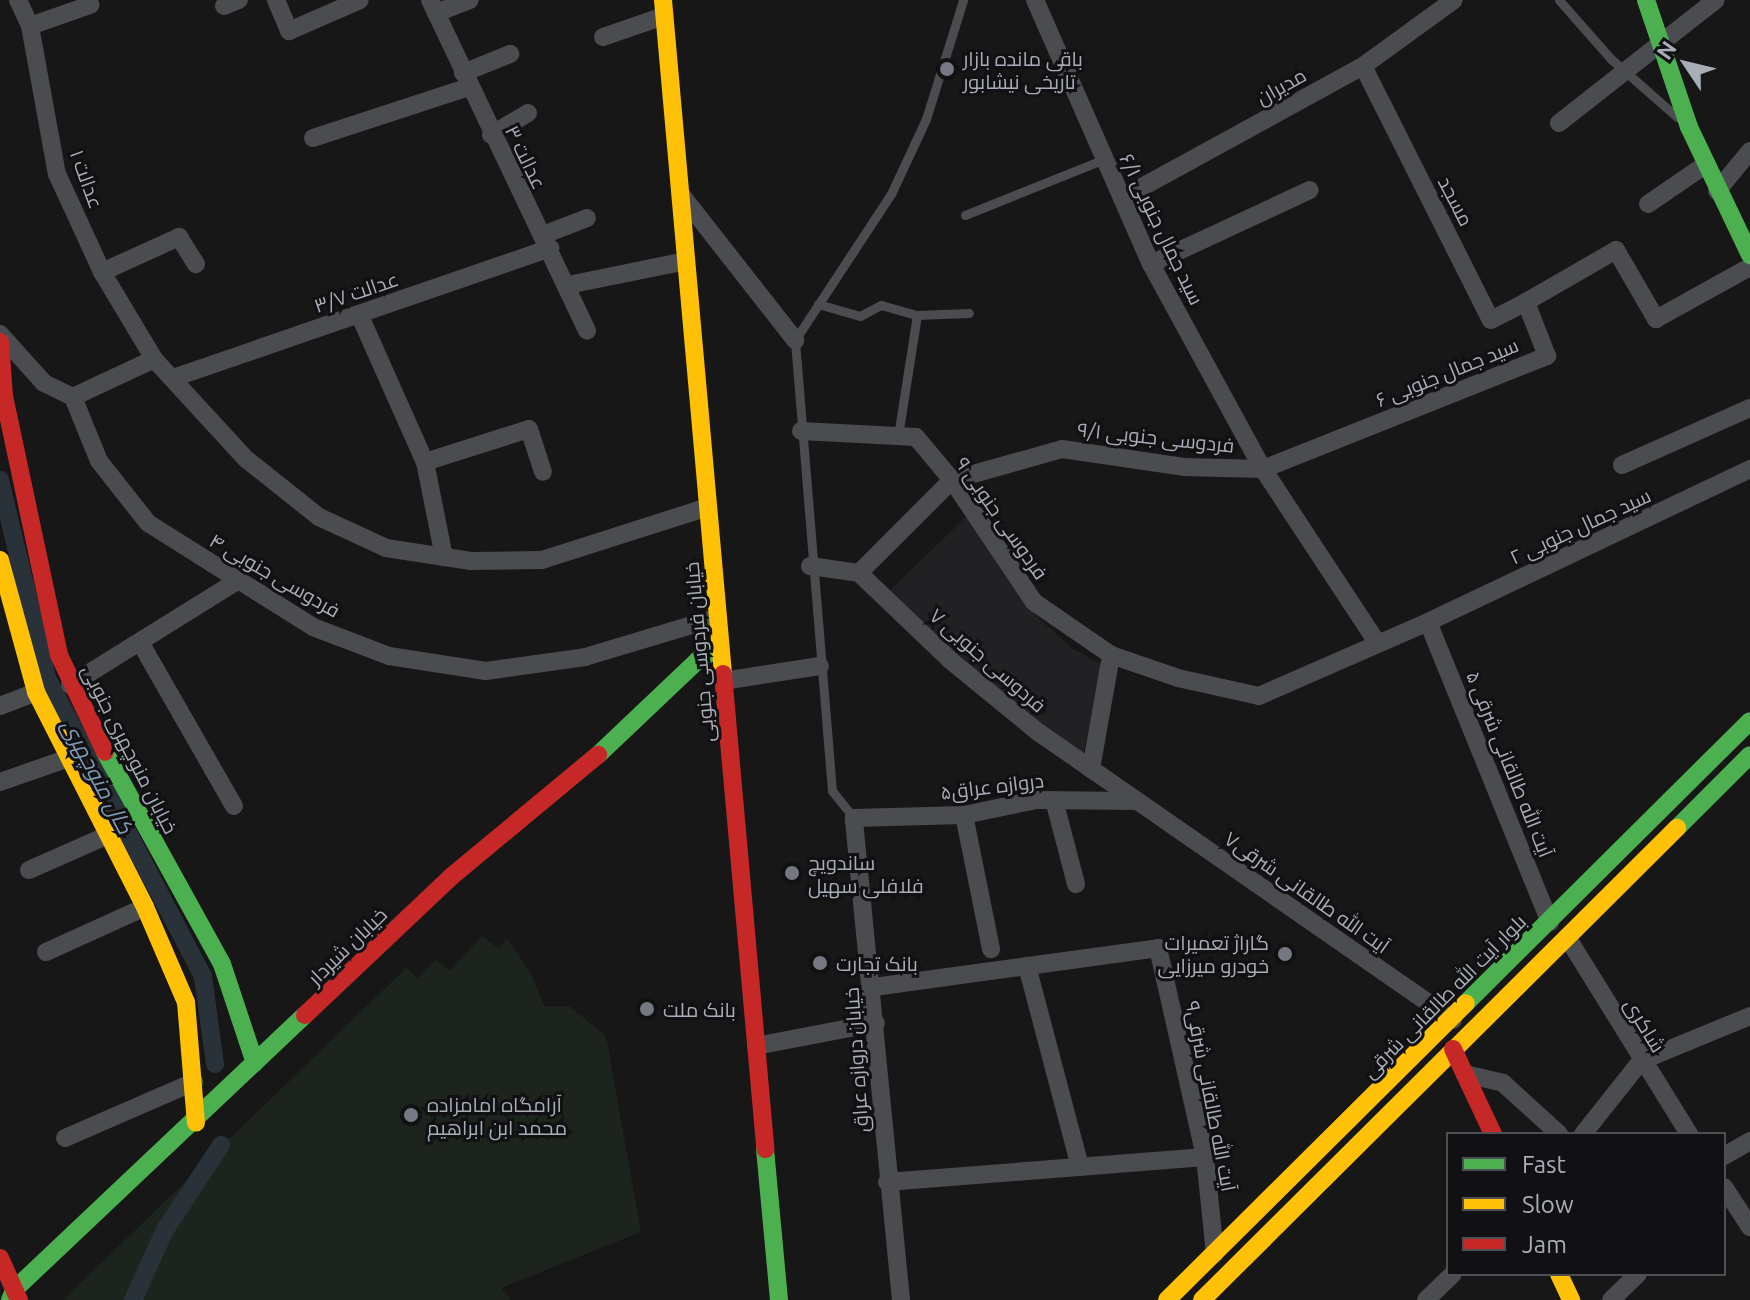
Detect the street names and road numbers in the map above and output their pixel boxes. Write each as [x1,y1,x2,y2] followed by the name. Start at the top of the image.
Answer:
[1252,63,1310,109] street label: مدیران
[500,121,552,193] street label: عدالت ۳
[65,146,109,212] street label: عدالت ۱
[1115,149,1209,309] street label: سید جمال جنوبی ۶/۱
[1433,172,1479,230] street label: مسجد
[311,266,401,318] street label: عدالت ۳/۷
[1372,332,1522,412] street label: سید جمال جنوبی ۶
[1076,417,1236,457] street label: فردوسی جنوبی ۹/۱
[951,452,1053,584] street label: فردوسی جنوبی ۹
[1506,483,1654,569] street label: سید جمال جنوبی ۲
[205,528,345,622] street label: فردوسی جنوبی ۴
[679,561,719,743] street label: خیابان فردوسی جنوبی
[925,603,1051,717] street label: فردوسی جنوبی ۷
[77,660,183,838] street label: خیابان منوچهری جنوبی
[1462,667,1558,861] street label: آیت الله طالقانی شرقی ۵
[939,768,1045,804] street label: دروازه عراق۵
[1220,826,1394,958] street label: آیت الله طالقانی شرقی۷
[302,902,392,990] street label: خیابان شیردار
[1357,909,1531,1083] street label: بلوار آیت الله طالقانی شرقی
[839,987,873,1133] street label: خیابان دروازه عراق
[1620,994,1670,1056] street label: شاکری
[1181,999,1241,1193] street label: آیت الله طالقانی شرقی۹

